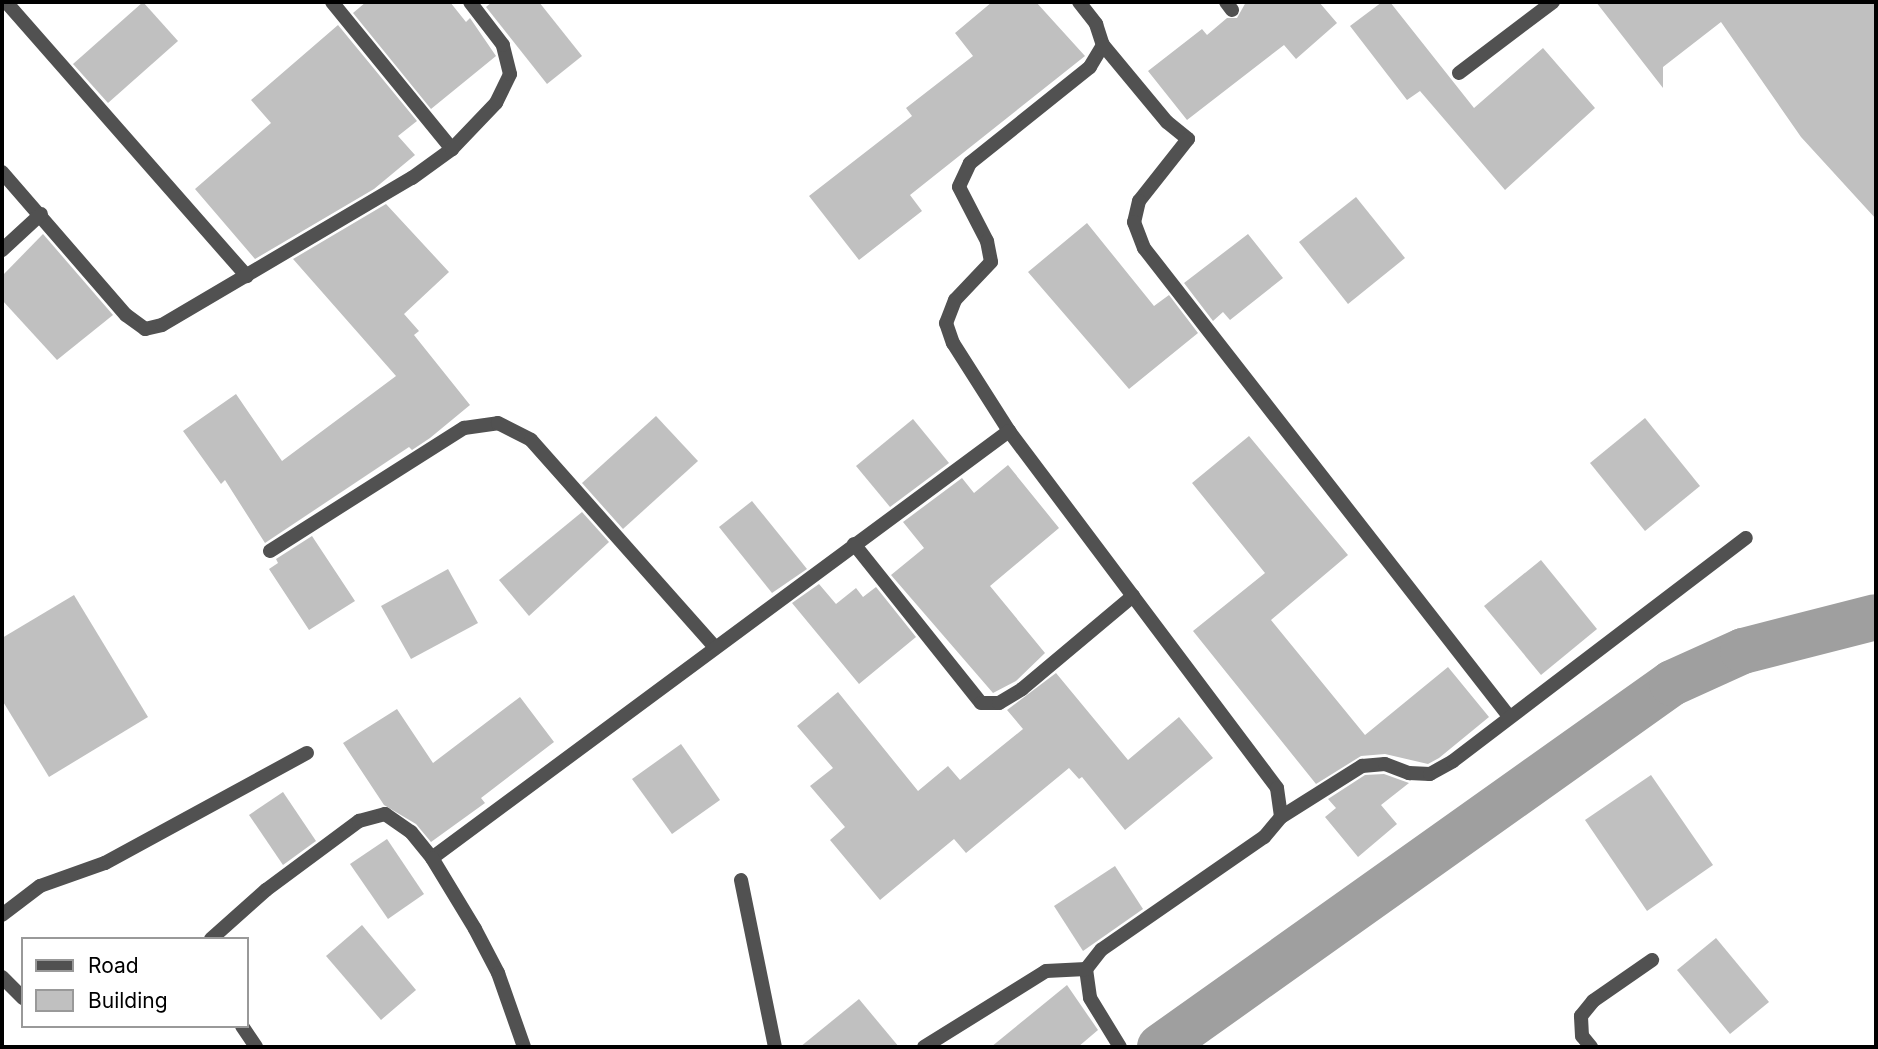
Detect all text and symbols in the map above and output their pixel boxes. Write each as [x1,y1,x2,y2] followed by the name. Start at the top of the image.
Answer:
[21,937,248,1028] legend
[88,953,139,978] text: Road
[88,988,168,1013] text: Building

